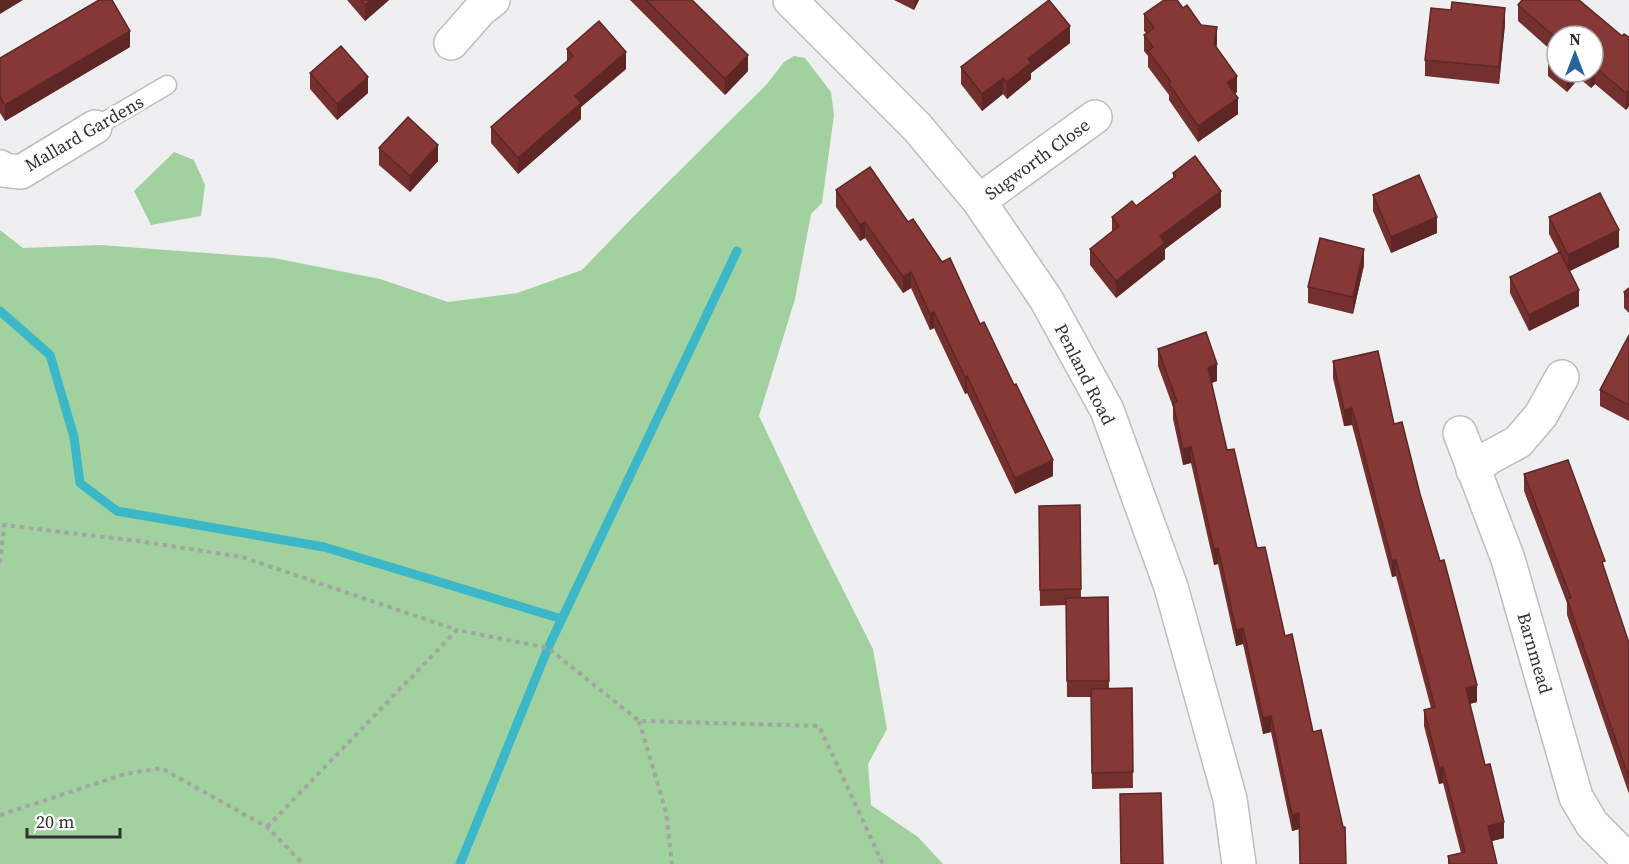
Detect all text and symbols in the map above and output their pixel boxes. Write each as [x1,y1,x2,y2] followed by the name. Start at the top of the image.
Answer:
[1545,24,1605,84] north arrow
[1569,28,1581,50] text: N
[20,89,148,177] street label: Mallard Gardens
[979,112,1095,206] street label: Sugworth Close
[1049,319,1121,429] street label: Penland Road
[1511,609,1559,697] street label: Barnmead
[27,801,120,839] scale bar
[36,809,74,834] text: 20 m

